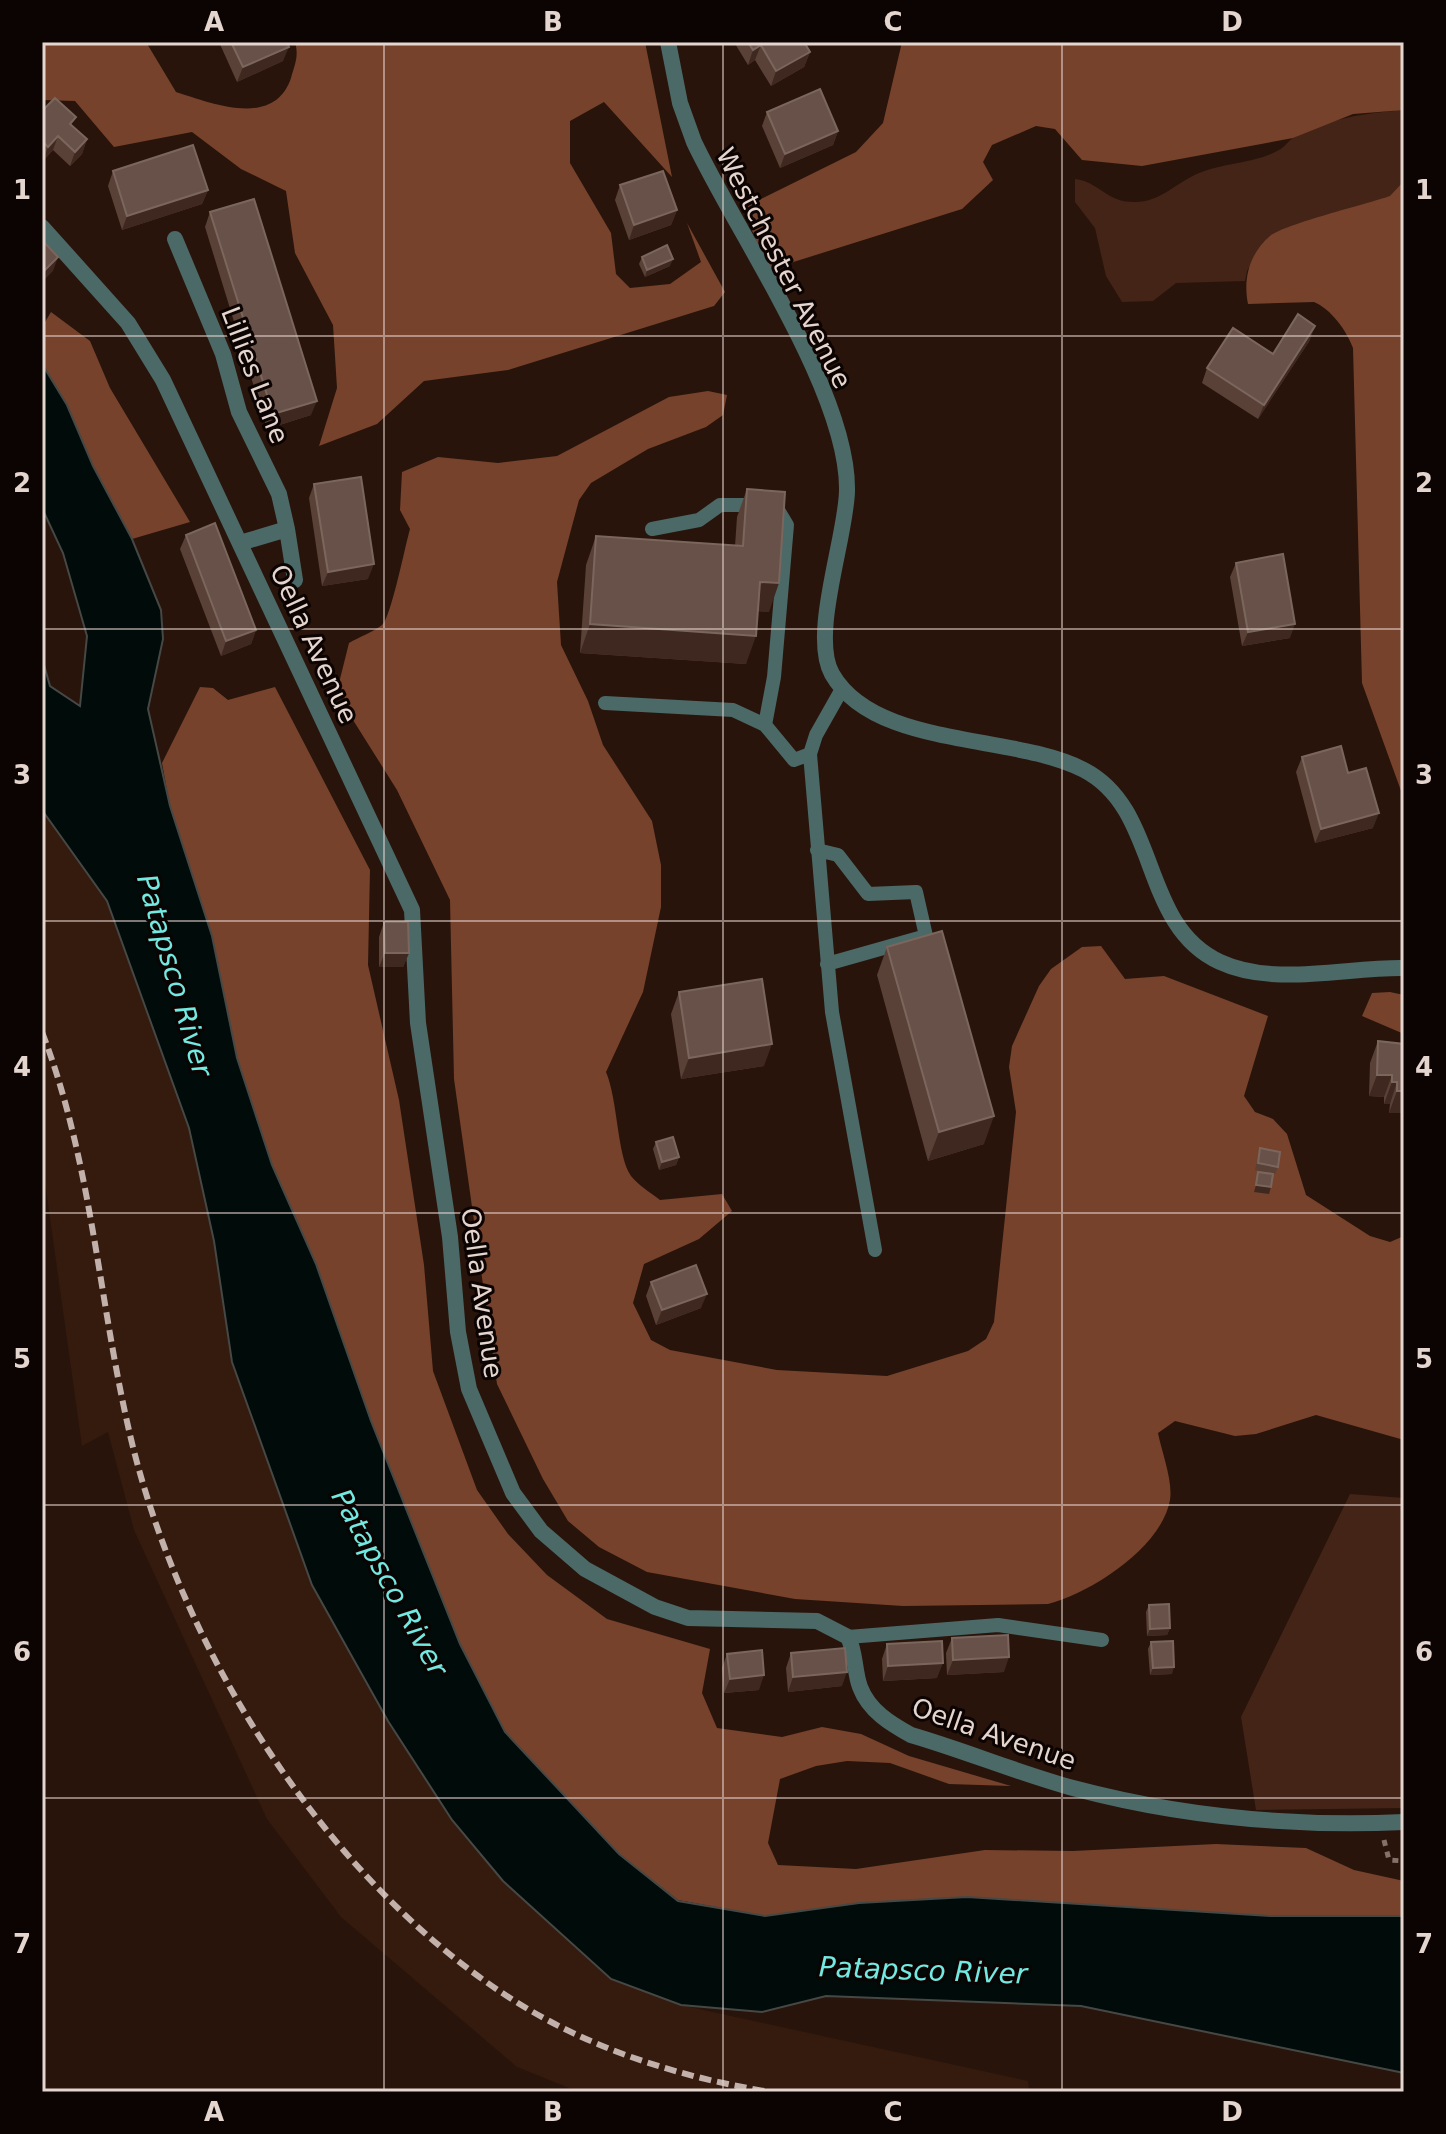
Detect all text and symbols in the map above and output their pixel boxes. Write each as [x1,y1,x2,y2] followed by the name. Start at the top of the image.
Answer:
[204,7,224,37] text: A
[543,7,563,37] text: B
[883,7,903,37] text: C
[1221,7,1243,37] text: D
[710,143,858,393] street label: Westchester Avenue
[13,175,31,205] text: 1
[1415,175,1433,205] text: 1
[215,302,295,448] street label: Lillies Lane
[13,468,31,498] text: 2
[1415,468,1433,498] text: 2
[264,560,364,728] street label: Oella Avenue
[13,760,31,790] text: 3
[1415,760,1433,790] text: 3
[130,870,220,1081] water label: Patapsco River
[13,1052,31,1082] text: 4
[1415,1052,1433,1082] text: 4
[455,1206,509,1380] street label: Oella Avenue
[13,1344,31,1374] text: 5
[1415,1344,1433,1374] text: 5
[325,1483,455,1683] water label: Patapsco River
[13,1637,31,1667] text: 6
[1415,1637,1433,1667] text: 6
[908,1692,1080,1776] street label: Oella Avenue
[13,1929,31,1959] text: 7
[1415,1929,1433,1959] text: 7
[818,1950,1029,1991] water label: Patapsco River
[204,2097,224,2127] text: A
[543,2097,563,2127] text: B
[883,2097,903,2127] text: C
[1221,2097,1243,2127] text: D

